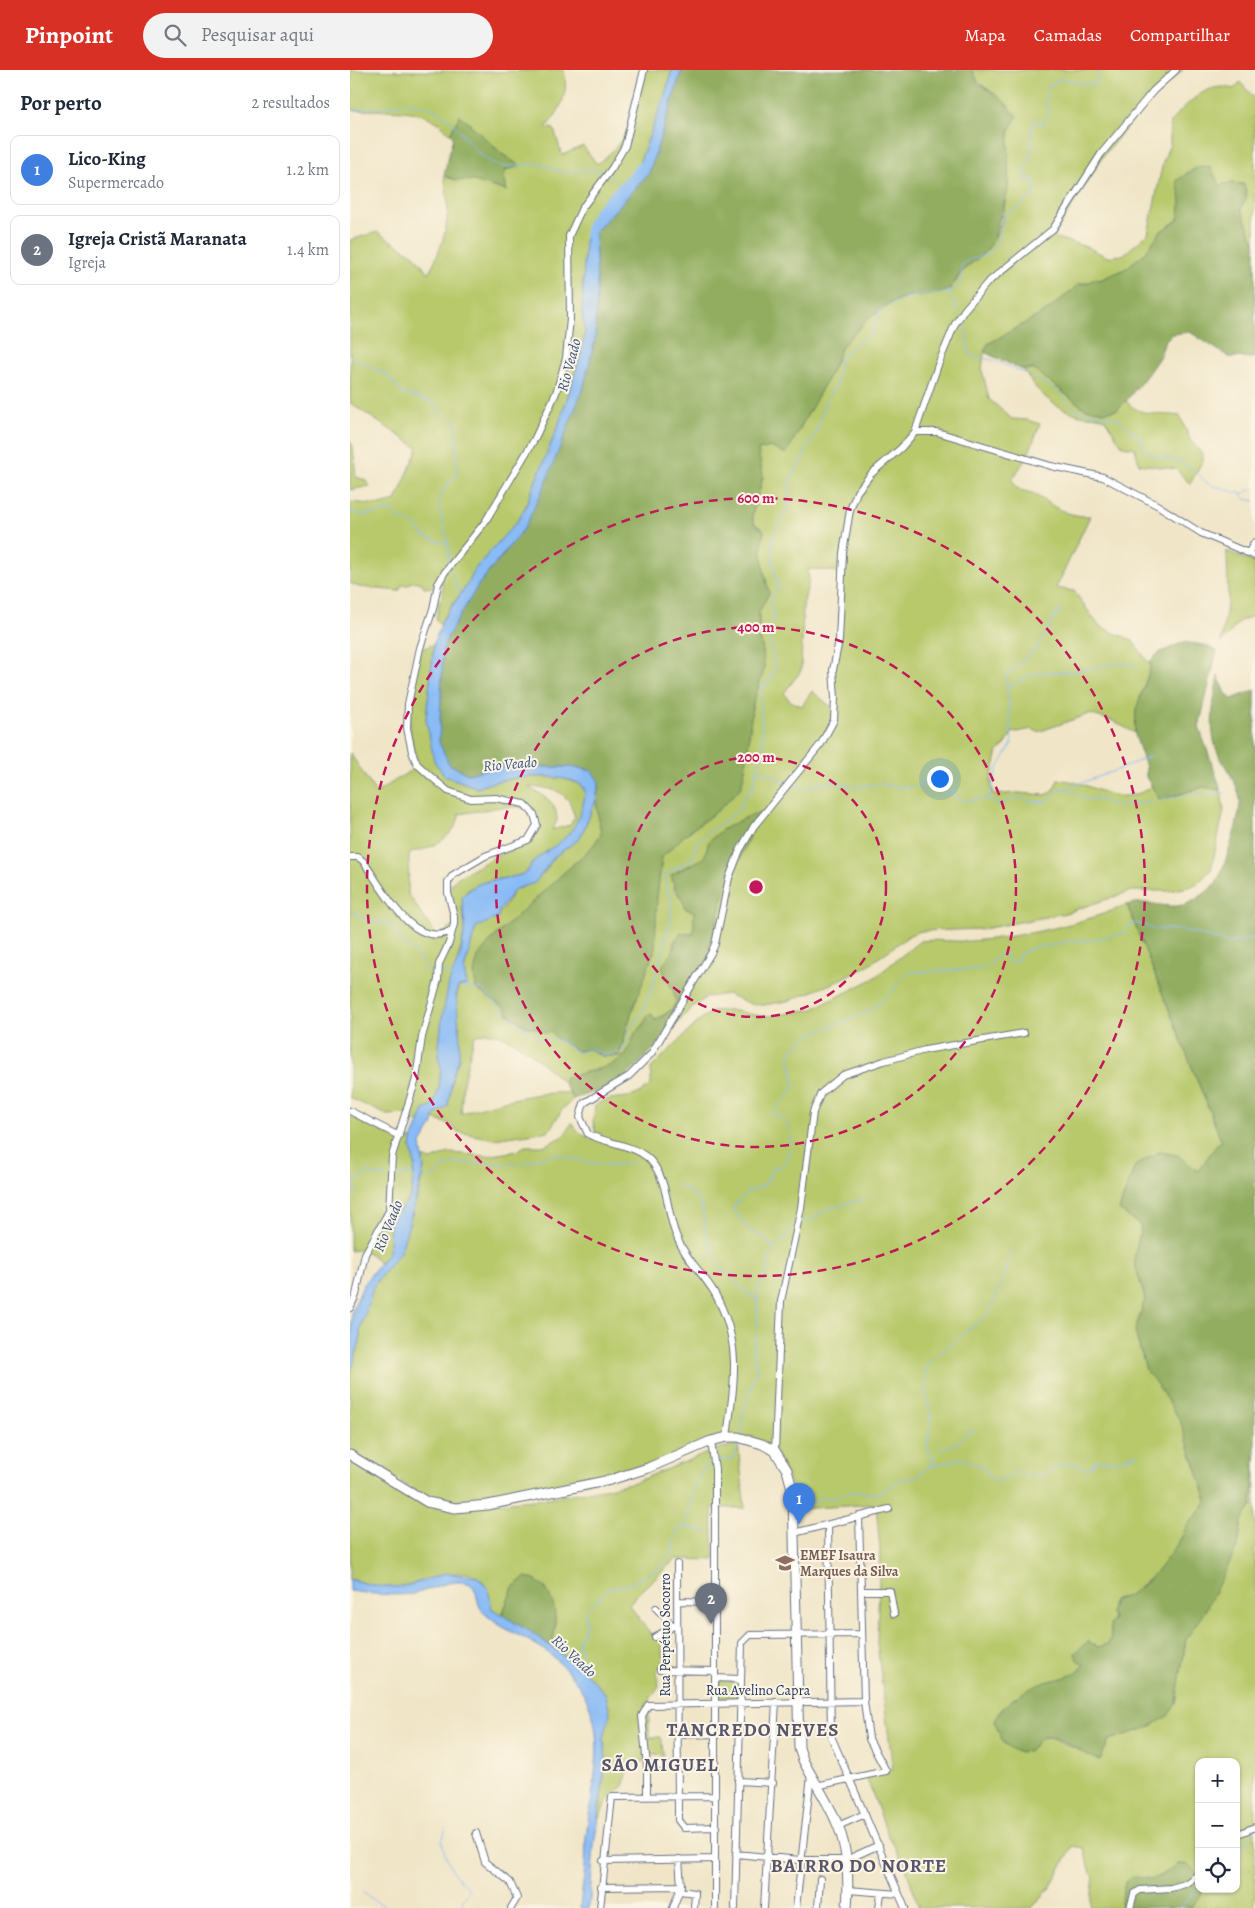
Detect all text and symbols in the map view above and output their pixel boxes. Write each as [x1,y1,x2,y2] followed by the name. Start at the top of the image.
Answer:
[143,13,493,58] search box
[25,19,113,51] text: Pinpoint
[161,21,189,49] icon: search
[201,22,314,48] text: Pesquisar aqui
[964,23,1006,47] text: Mapa
[1034,23,1102,47] text: Camadas
[1130,23,1230,47] text: Compartilhar
[20,89,102,117] text: Por perto
[251,92,330,114] text: 2 resultados
[68,146,146,172] text: Lico-King
[34,159,40,181] text: 1
[287,159,329,181] text: 1.2 km
[68,172,164,194] text: Supermercado
[68,226,247,252] text: Igreja Cristã Maranata
[33,239,41,261] text: 2
[287,239,329,261] text: 1.4 km
[68,252,106,274] text: Igreja
[552,336,586,394] water label: Rio Veado
[737,488,775,508] text: 600 m
[737,617,775,637] text: 400 m
[737,747,775,767] text: 200 m
[482,752,538,776] water label: Rio Veado
[927,766,953,792] your location
[747,878,765,896] centre of rings
[369,1197,407,1255] water label: Rio Veado
[783,1483,815,1524] pin: 1
[800,1546,899,1581] place label: EMEF Isaura Marques da Silva
[774,1552,796,1574] school or university icon: EMEF Isaura Marques da Silva
[656,1573,675,1697] street label: Rua Perpétuo Socorro
[695,1583,727,1624] pin: 2
[547,1630,601,1682] water label: Rio Veado
[706,1681,811,1700] street label: Rua Avelino Capra
[667,1717,839,1743] district label: TANCREDO NEVES
[601,1752,719,1778] district label: SÃO MIGUEL
[1195,1758,1240,1893] map controls
[1195,1758,1240,1803] button: +
[1195,1803,1240,1848] button: −
[1195,1848,1240,1893] button: locate
[771,1853,947,1879] district label: BAIRRO DO NORTE

